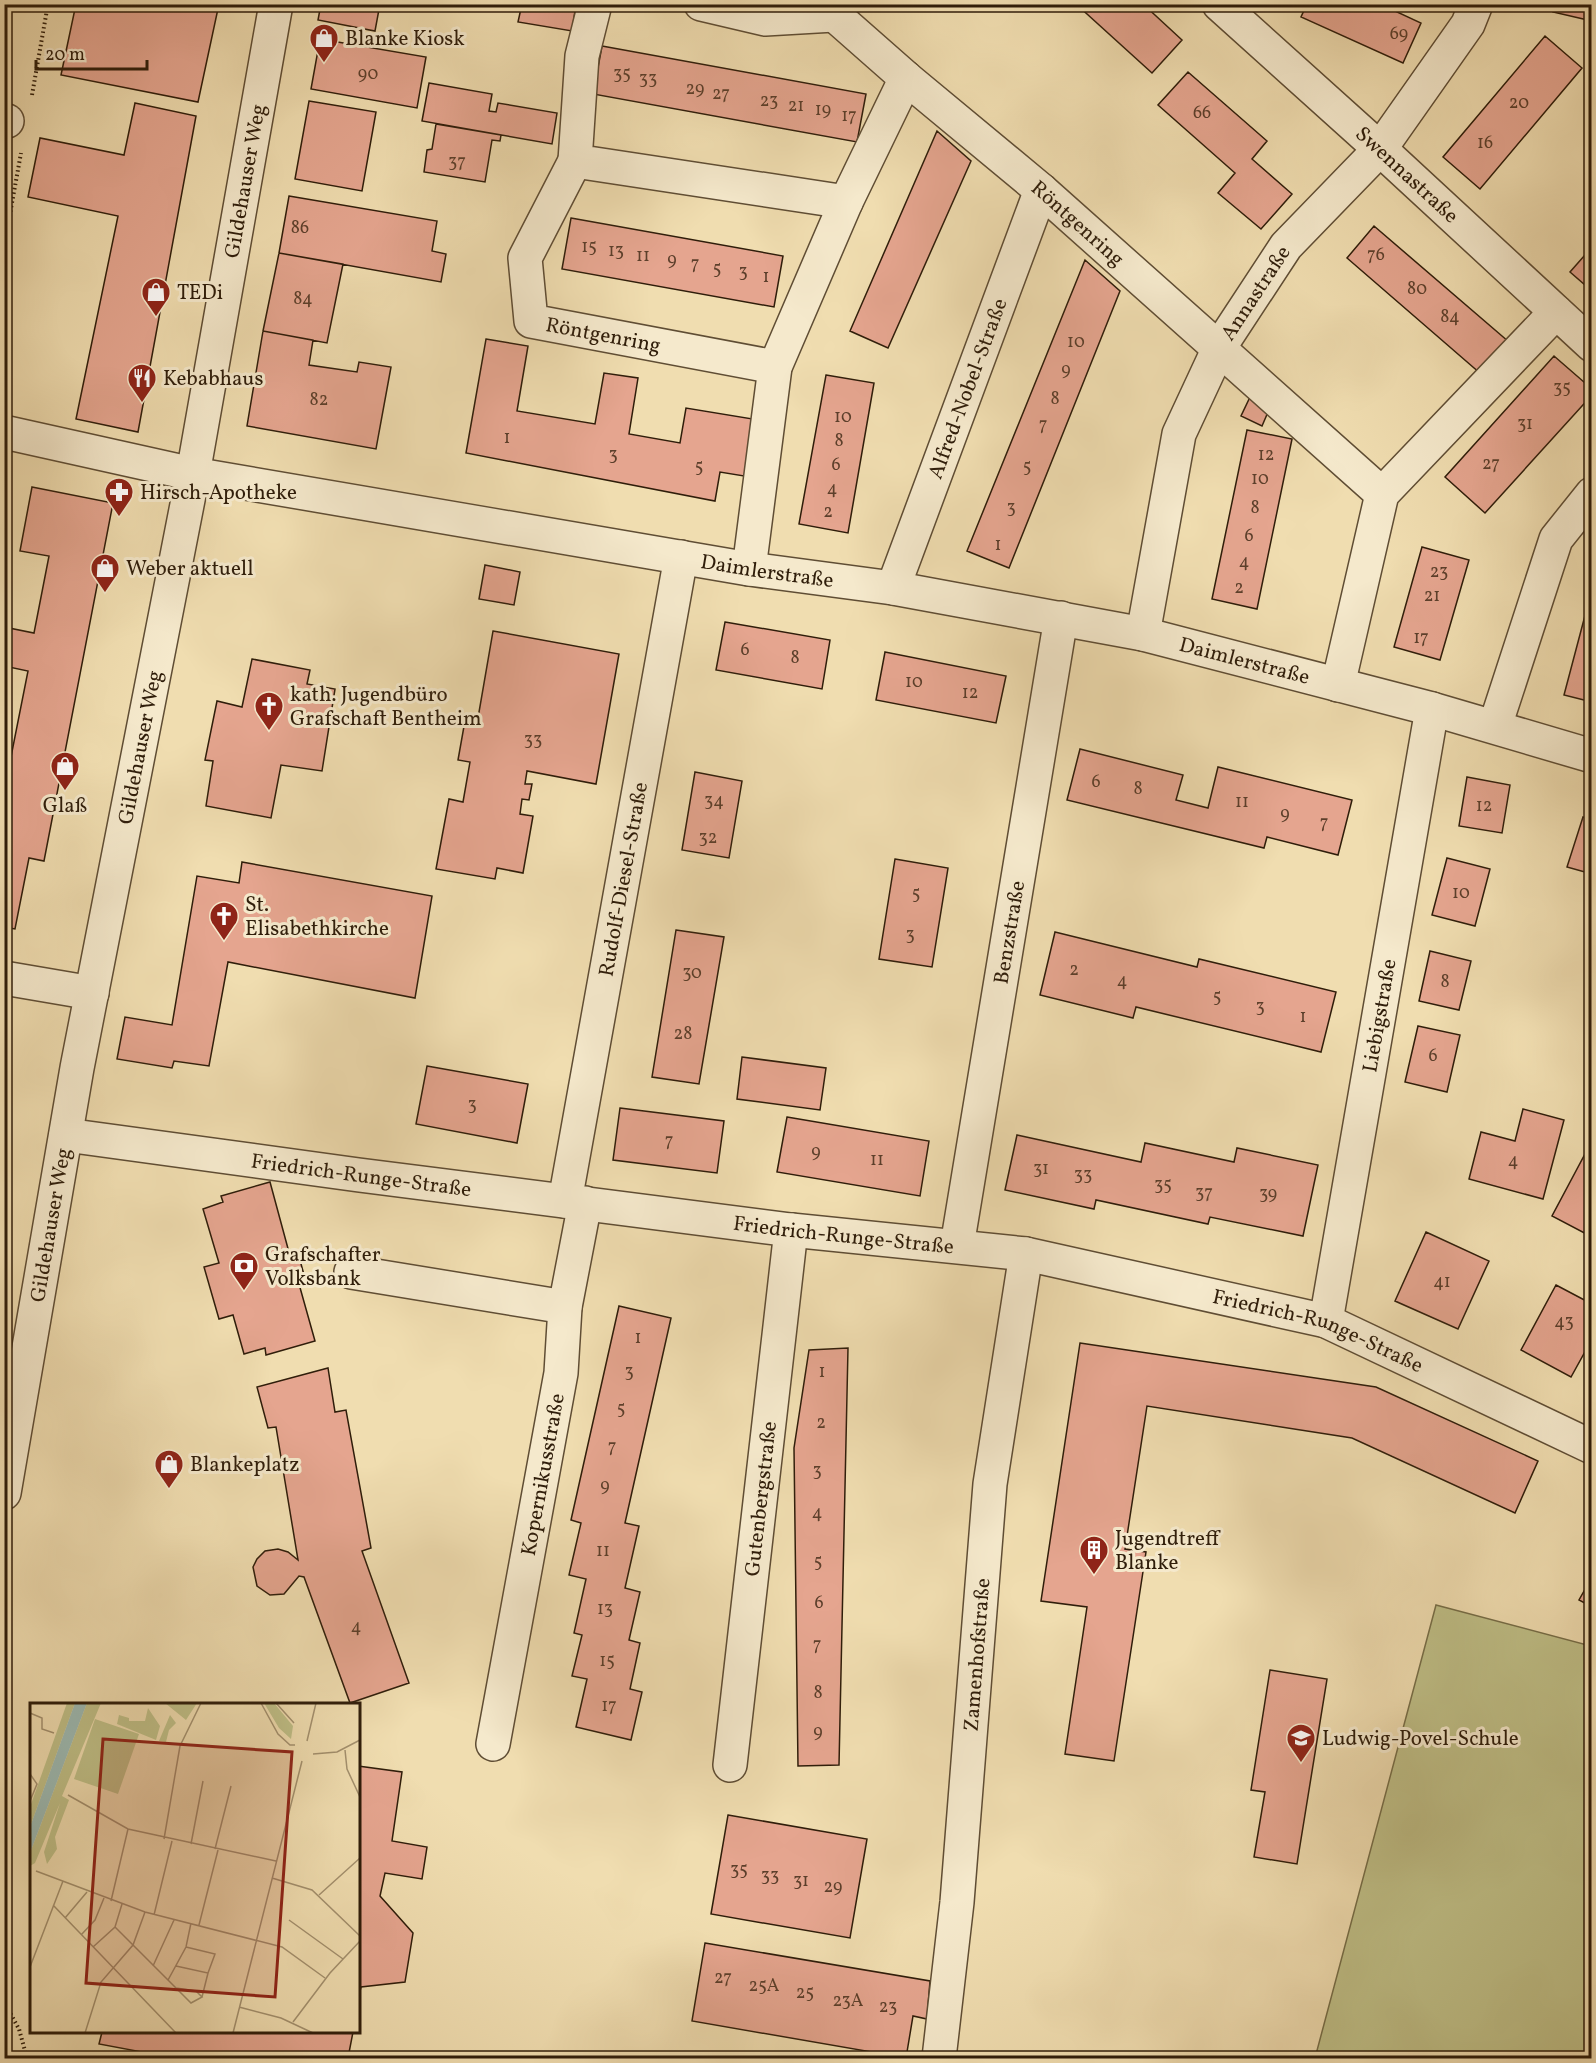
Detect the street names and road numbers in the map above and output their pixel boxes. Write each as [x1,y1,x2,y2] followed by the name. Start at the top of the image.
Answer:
[218,102,274,261] street label: Gildehauser Weg
[1348,120,1464,231] street label: Swennastraße
[1024,174,1130,274] street label: Röntgenring
[1215,240,1298,347] street label: Annastraße
[922,294,1016,483] street label: Alfred-Nobel-Straße
[543,311,663,361] street label: Röntgenring
[698,548,835,596] street label: Daimlerstraße
[1176,631,1313,693] street label: Daimlerstraße
[112,668,170,827] street label: Gildehauser Weg
[593,780,656,979] street label: Rudolf-Diesel-Straße
[988,879,1033,986] street label: Benzstraße
[1356,957,1404,1075] street label: Liebigstraße
[24,1146,79,1305] street label: Gildehauser Weg
[249,1147,473,1205] street label: Friedrich-Runge-Straße
[731,1210,955,1263] street label: Friedrich-Runge-Straße
[1210,1283,1428,1381] street label: Friedrich-Runge-Straße
[515,1391,573,1558] street label: Kopernikusstraße
[739,1420,785,1578] street label: Gutenbergstraße
[957,1577,999,1733] street label: Zamenhofstraße

